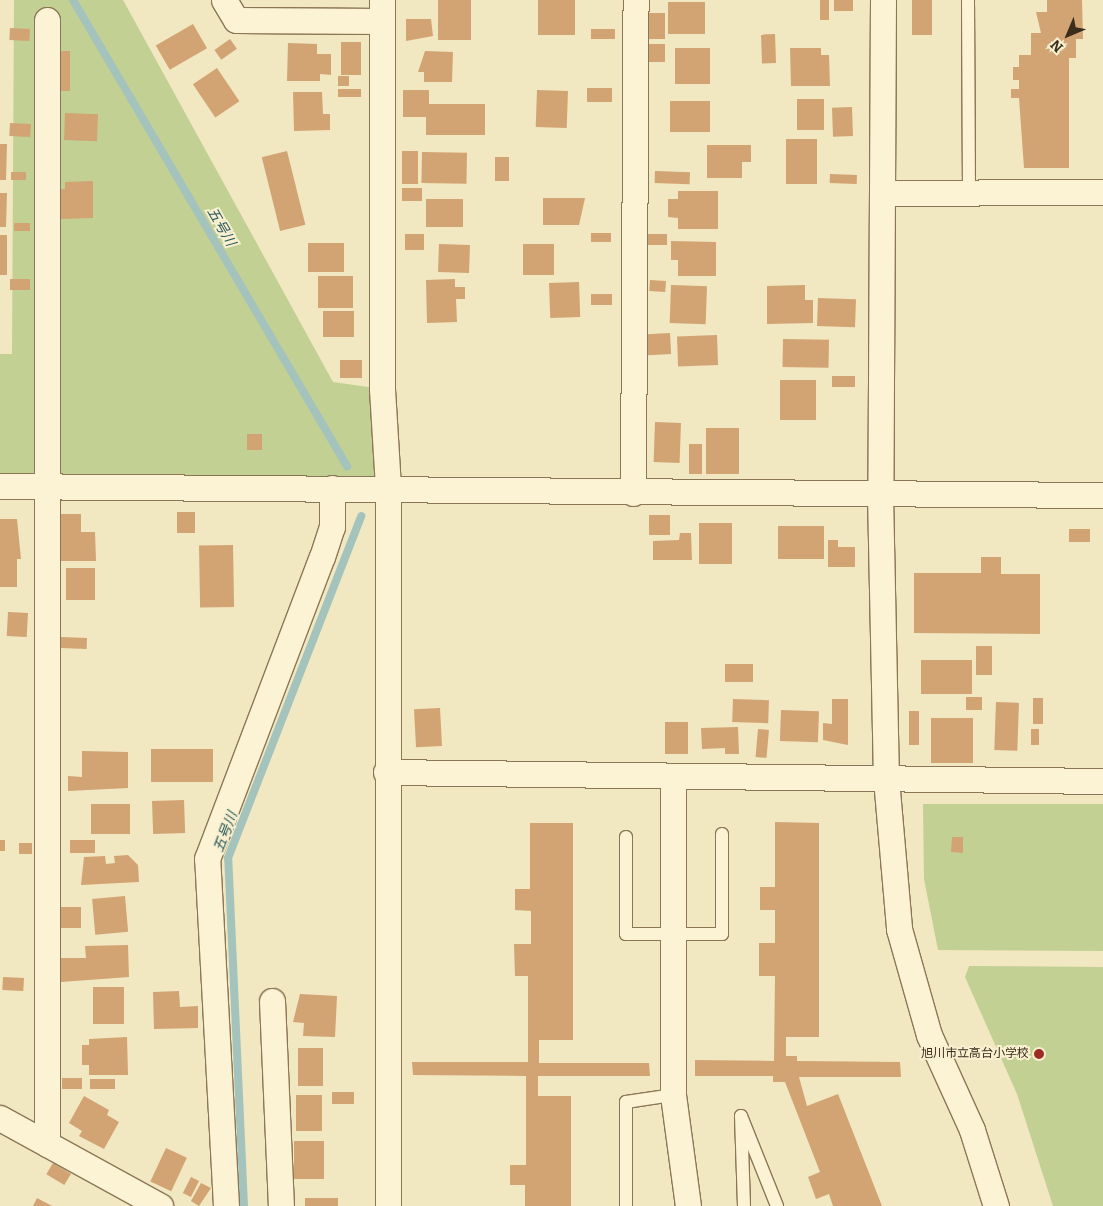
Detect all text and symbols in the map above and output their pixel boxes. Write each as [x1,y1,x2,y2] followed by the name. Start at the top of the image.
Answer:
[1043,10,1093,60] north arrow
[1047,36,1067,56] text: N
[203,205,239,249] water label: 五号川
[211,809,241,855] water label: 五号川
[921,1047,1029,1061] place label: 旭川市立高台小学校
[1033,1048,1045,1060] marker: 旭川市立高台小学校

